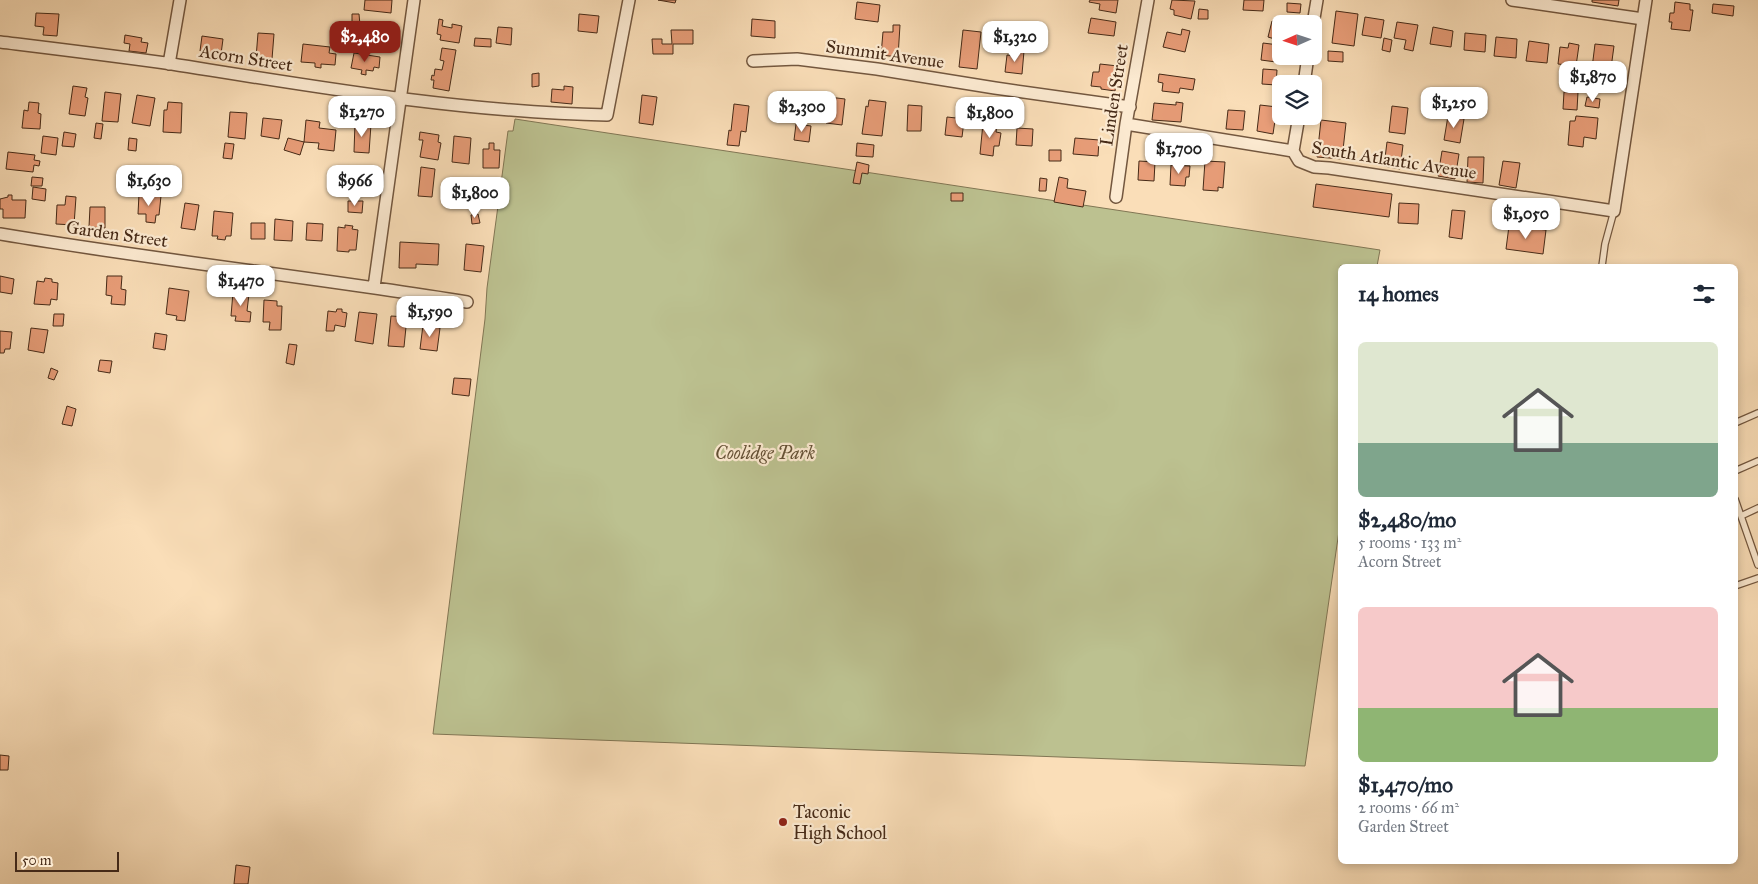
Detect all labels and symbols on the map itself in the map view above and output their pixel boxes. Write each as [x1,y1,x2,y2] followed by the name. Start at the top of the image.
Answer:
[1272,15,1322,65] north arrow
[324,20,406,63] pin: $2,480
[974,20,1056,63] pin: $1,320
[824,35,946,73] street label: Summit Avenue
[197,40,295,76] street label: Acorn Street
[1095,42,1133,148] street label: Linden Street
[1552,61,1634,103] pin: $1,870
[1413,86,1495,129] pin: $1,250
[761,90,843,133] pin: $2,300
[321,96,403,138] pin: $1,270
[949,96,1031,139] pin: $1,800
[1138,132,1220,175] pin: $1,700
[1310,136,1478,184] street label: South Atlantic Avenue
[108,164,190,207] pin: $1,630
[325,164,385,207] pin: $966
[434,176,516,219] pin: $1,800
[1485,198,1567,240] pin: $1,050
[65,216,170,252] street label: Garden Street
[200,264,282,307] pin: $1,470
[389,296,471,338] pin: $1,590
[715,442,815,464] park label: Coolidge Park
[793,801,887,845] place label: Taconic High School
[777,816,789,828] marker: Taconic High School
[15,849,119,872] scale bar

